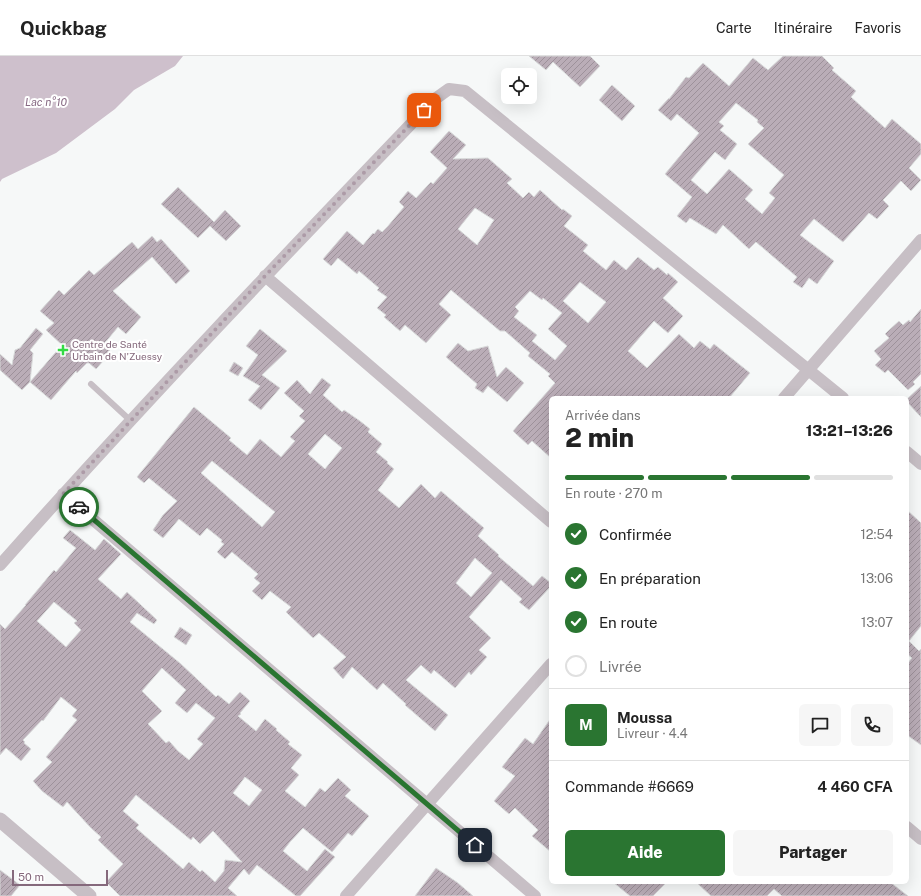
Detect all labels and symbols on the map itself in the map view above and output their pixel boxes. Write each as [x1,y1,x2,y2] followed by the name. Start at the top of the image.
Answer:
[407,93,441,127] pin
[25,96,68,108] water label: Lac n°10
[72,338,163,362] place label: Centre de Santé Urbain de N'Zuessy
[57,344,69,356] marker: Centre de Santé Urbain de N'Zuessy
[59,487,99,527] courier
[458,828,492,862] pin
[12,868,108,887] scale bar

